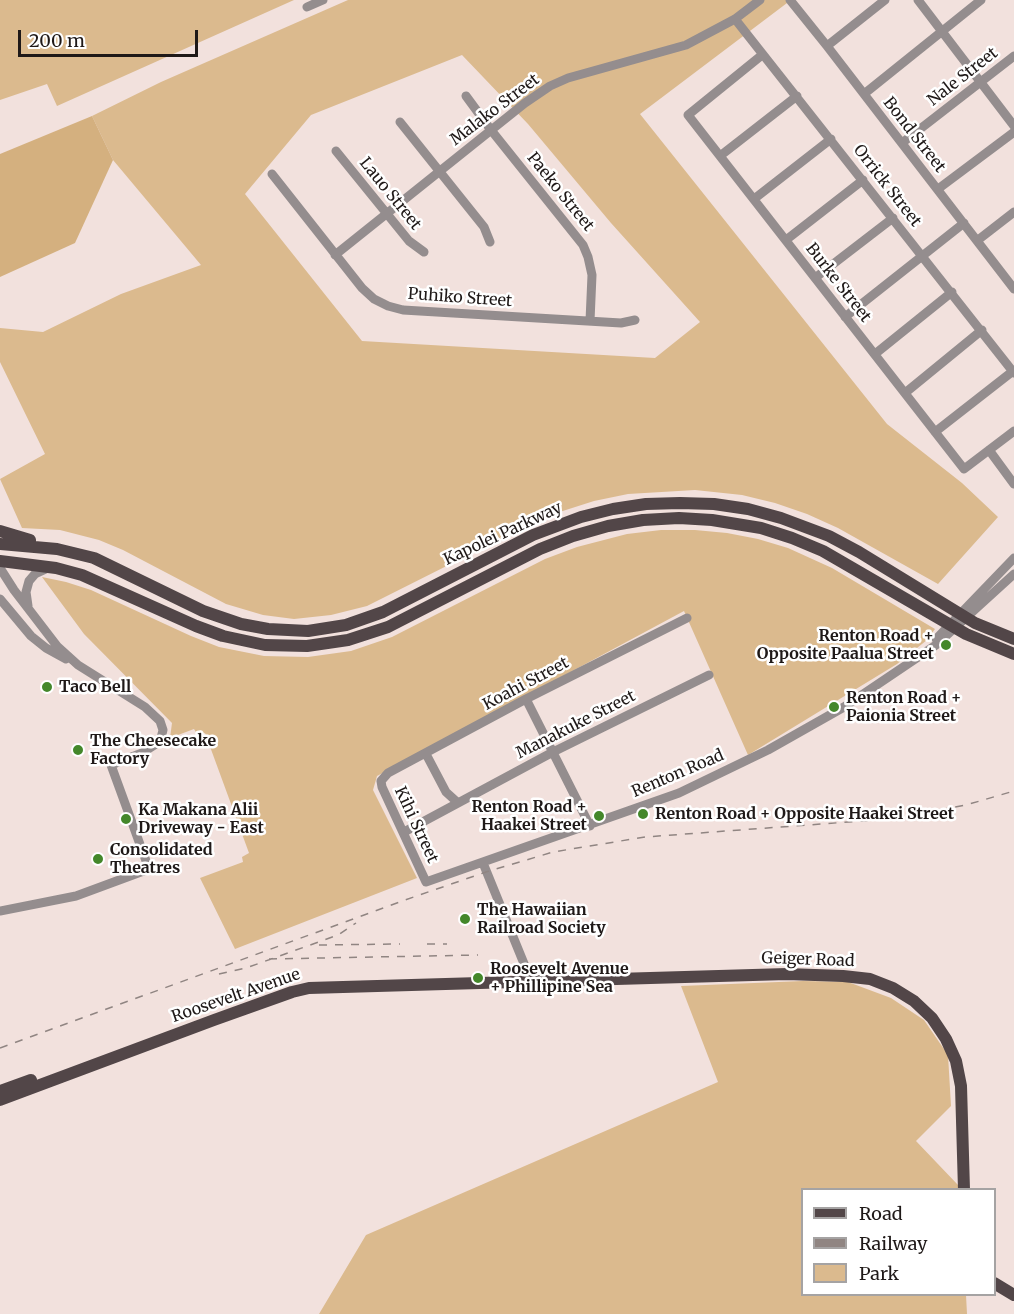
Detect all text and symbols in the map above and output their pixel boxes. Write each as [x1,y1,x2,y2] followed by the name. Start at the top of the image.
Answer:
[21,18,201,56] scale bar
[29,29,85,52] text: 200 m
[924,44,1002,110] street label: Nale Street
[447,70,543,150] street label: Malako Street
[879,94,949,176] street label: Bond Street
[849,141,925,231] street label: Orrick Street
[522,149,598,235] street label: Paeko Street
[355,154,425,234] street label: Lauo Street
[801,240,875,326] street label: Burke Street
[407,285,513,311] street label: Puhiko Street
[441,498,565,570] street label: Kapolei Parkway
[757,626,934,664] place label: Renton Road + Opposite Paalua Street
[939,638,953,652] marker: Renton Road + Opposite Paalua Street
[480,653,572,715] street label: Koahi Street
[59,677,131,697] place label: Taco Bell
[40,680,54,694] marker: Taco Bell
[513,687,639,763] street label: Manakuke Street
[846,688,962,726] place label: Renton Road + Paionia Street
[827,700,841,714] marker: Renton Road + Paionia Street
[90,731,216,769] place label: The Cheesecake Factory
[71,743,85,757] marker: The Cheesecake Factory
[629,746,727,802] street label: Renton Road
[390,784,442,866] street label: Kihi Street
[471,797,587,835] place label: Renton Road + Haakei Street
[138,800,264,838] place label: Ka Makana Alii Driveway - East
[655,804,954,824] place label: Renton Road + Opposite Haakei Street
[636,807,650,821] marker: Renton Road + Opposite Haakei Street
[592,809,606,823] marker: Renton Road + Haakei Street
[119,812,133,826] marker: Ka Makana Alii Driveway - East
[110,840,213,878] place label: Consolidated Theatres
[91,852,105,866] marker: Consolidated Theatres
[477,900,606,938] place label: The Hawaiian Railroad Society
[458,912,472,926] marker: The Hawaiian Railroad Society
[761,949,855,971] street label: Geiger Road
[490,959,629,997] place label: Roosevelt Avenue + Phillipine Sea
[169,965,303,1027] street label: Roosevelt Avenue
[471,971,485,985] marker: Roosevelt Avenue + Phillipine Sea
[801,1188,996,1296] legend
[859,1202,903,1225] text: Road
[859,1232,927,1255] text: Railway
[859,1262,899,1285] text: Park

